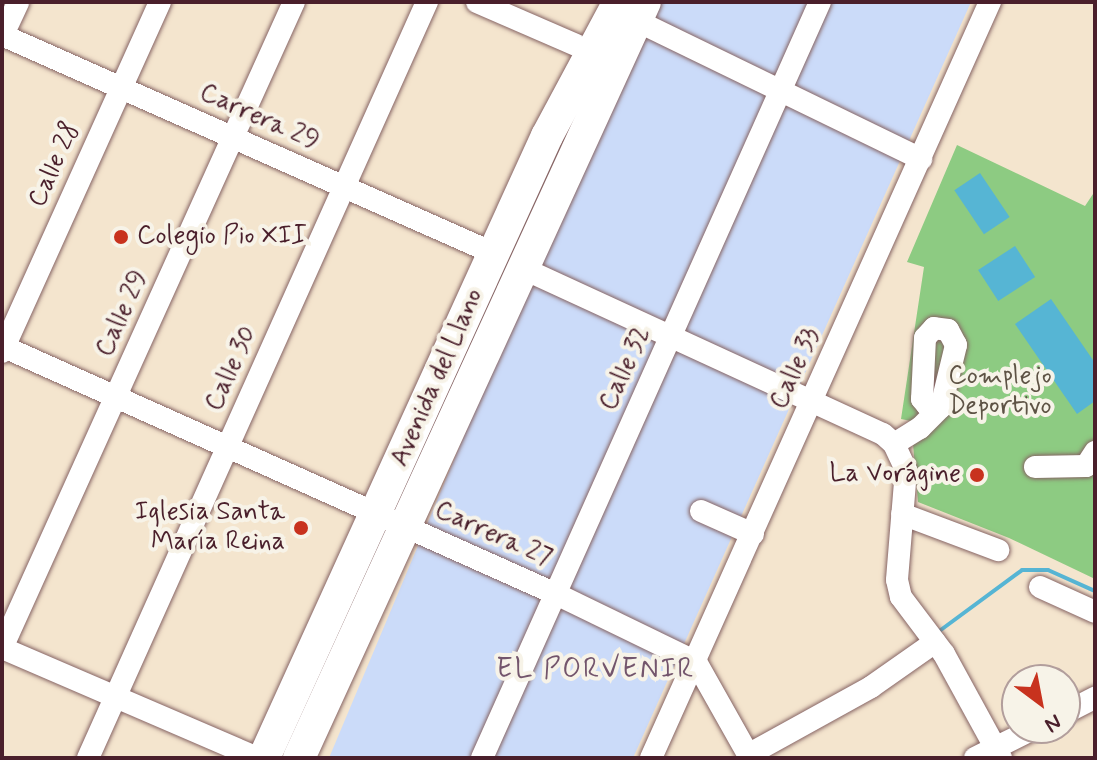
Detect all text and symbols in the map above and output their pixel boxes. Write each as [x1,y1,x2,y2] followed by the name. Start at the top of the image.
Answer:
[194,78,324,158] street label: Carrera 29
[22,118,88,212] street label: Calle 28
[137,221,306,253] place label: Colegio Pio XII
[112,228,130,246] marker: Colegio Pio XII
[90,266,156,362] street label: Calle 29
[383,281,493,475] street label: Avenida del Llano
[200,322,264,416] street label: Calle 30
[594,322,658,416] street label: Calle 32
[764,324,828,414] street label: Calle 33
[948,361,1052,422] park label: Complejo Deportivo
[831,459,961,491] place label: La Vorágine
[968,466,986,484] marker: La Vorágine
[430,495,556,575] street label: Carrera 27
[137,497,285,558] place label: Iglesia Santa María Reina
[292,519,310,537] marker: Iglesia Santa María Reina
[497,653,695,687] district label: EL PORVENIR
[1001,664,1081,744] north arrow
[1039,707,1066,738] text: N

